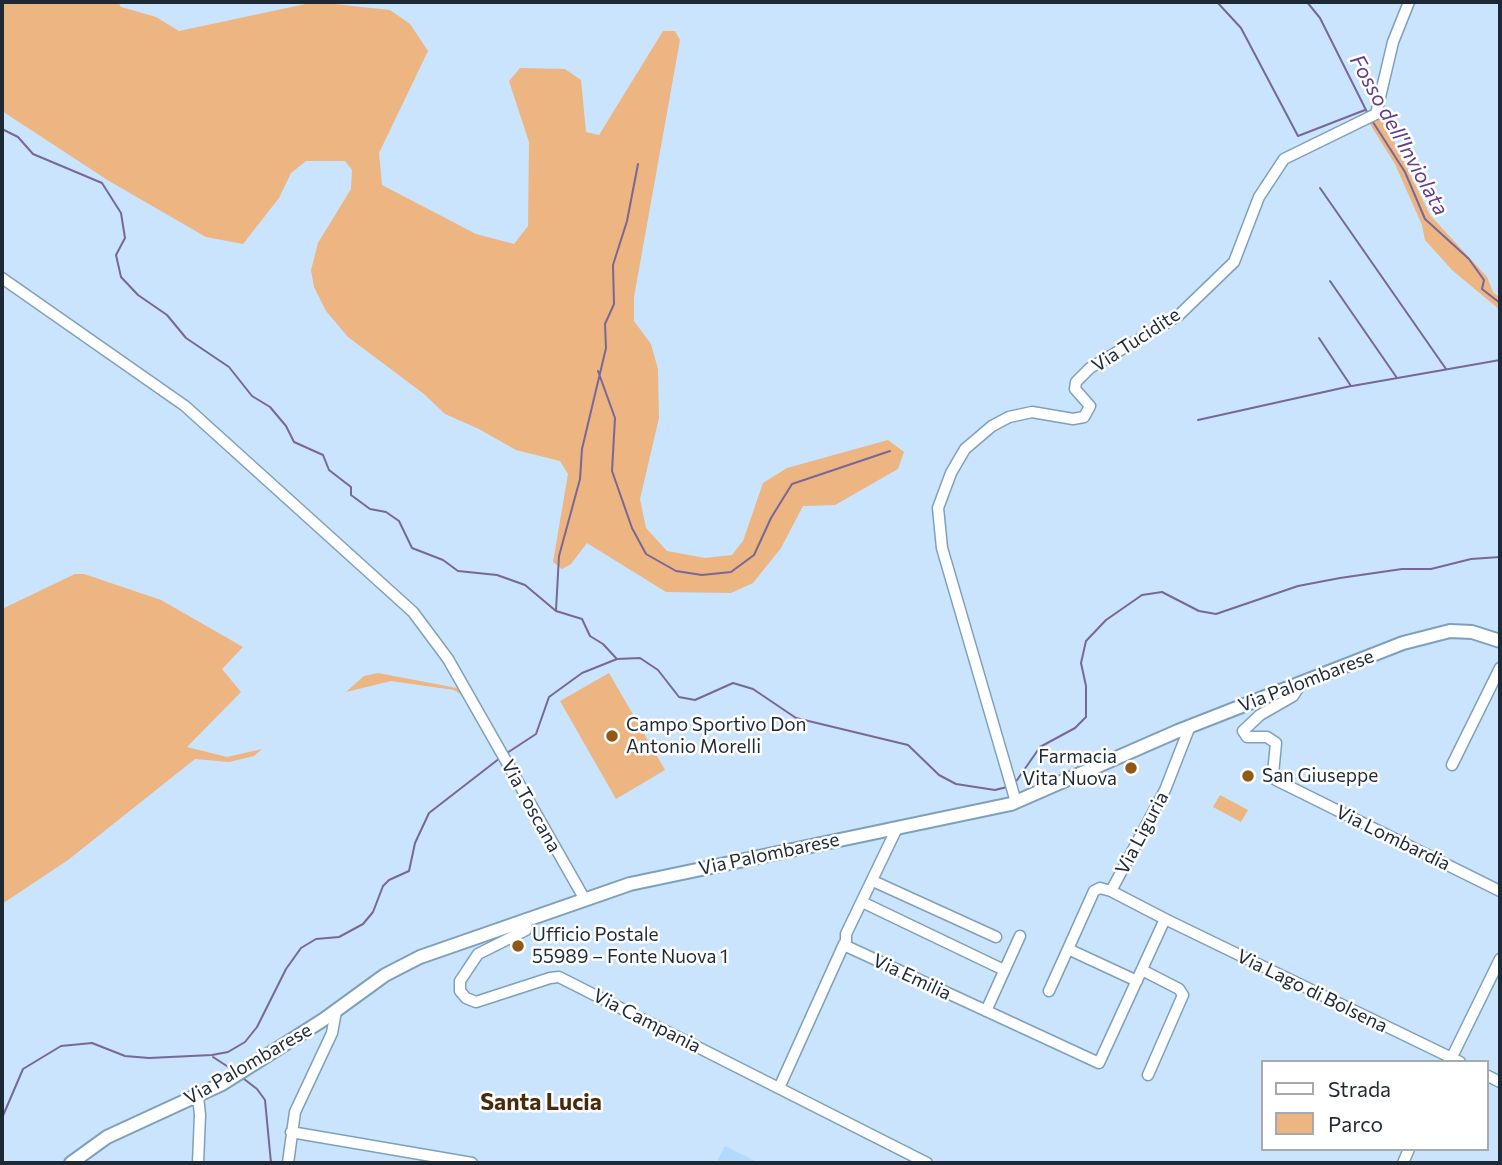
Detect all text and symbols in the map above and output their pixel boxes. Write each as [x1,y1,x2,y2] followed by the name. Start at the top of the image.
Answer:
[1344,50,1454,220] water label: Fosso dell'Inviolata
[1088,303,1184,377] street label: Via Tucidite
[1235,645,1377,717] street label: Via Palombarese
[626,714,806,758] place label: Campo Sportivo Don Antonio Morelli
[604,728,620,744] marker: Campo Sportivo Don Antonio Morelli
[1022,746,1117,790] place label: Farmacia Vita Nuova
[496,756,566,856] street label: Via Toscana
[1123,760,1139,776] marker: Farmacia Vita Nuova
[1262,765,1378,787] place label: San Giuseppe
[1240,768,1256,784] marker: San Giuseppe
[1111,788,1173,878] street label: Via Liguria
[1332,800,1454,876] street label: Via Lombardia
[697,828,841,880] street label: Via Palombarese
[532,924,728,968] place label: Ufficio Postale 55989 – Fonte Nuova 1
[510,938,526,954] marker: Ufficio Postale 55989 – Fonte Nuova 1
[1233,945,1391,1037] street label: Via Lago di Bolsena
[869,949,955,1005] street label: Via Emilia
[589,984,705,1058] street label: Via Campania
[180,1018,316,1110] street label: Via Palombarese
[1260,1060,1488,1151] legend
[1328,1076,1391,1101] text: Strada
[480,1088,602,1116] district label: Santa Lucia
[1328,1111,1383,1136] text: Parco

